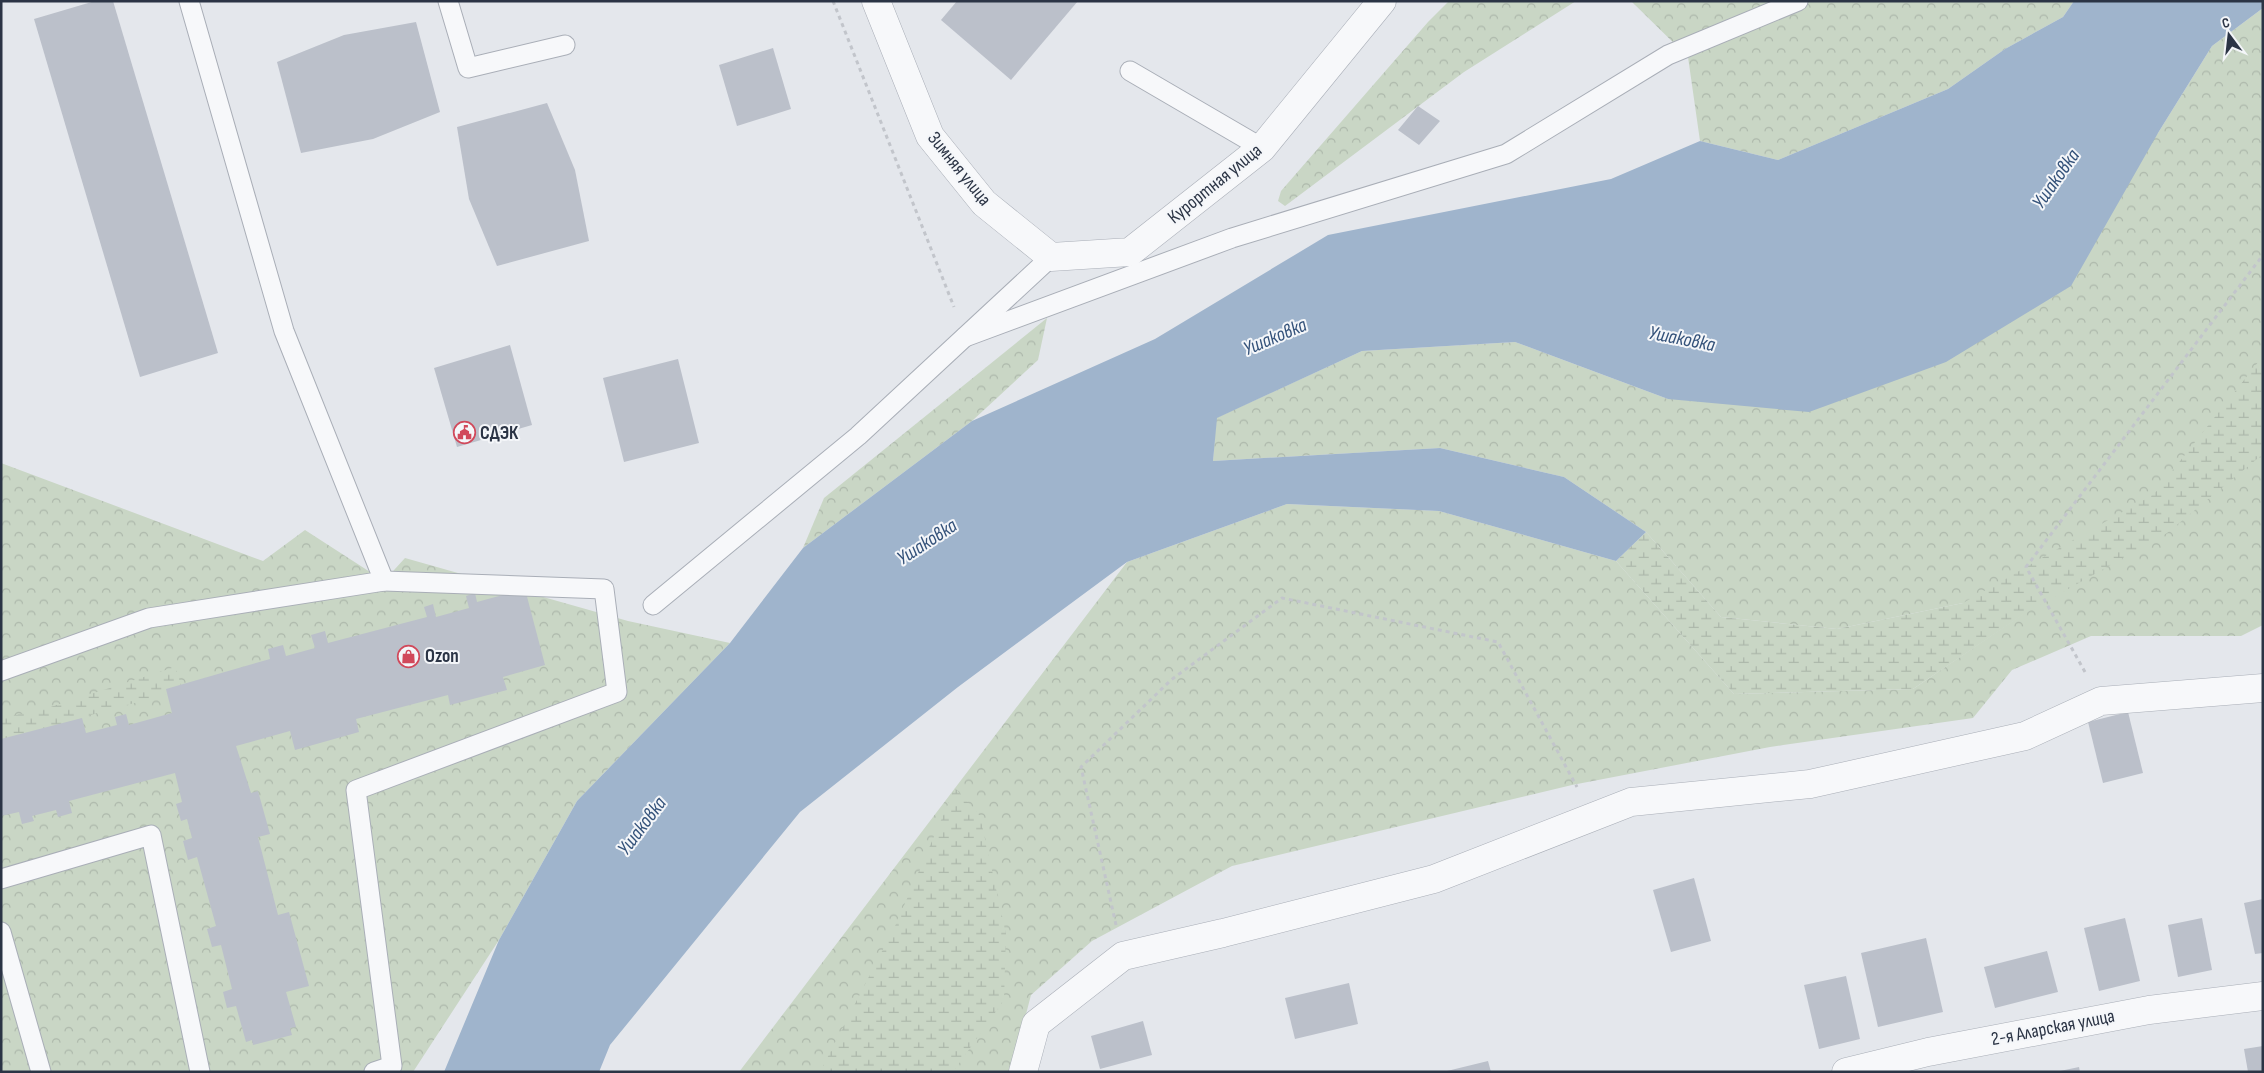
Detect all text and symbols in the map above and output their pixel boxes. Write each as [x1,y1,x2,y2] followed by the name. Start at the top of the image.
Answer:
[2204,10,2254,60] north arrow
[2220,14,2231,32] text: С
[922,127,996,211] street label: Зимняя улица
[1163,139,1267,229] street label: Курортная улица
[2027,145,2085,213] water label: Ушаковка
[1240,313,1310,361] water label: Ушаковка
[1647,321,1717,357] water label: Ушаковка
[452,421,476,445] public building icon: СДЭК
[480,422,519,445] place label: СДЭК
[892,514,962,570] water label: Ушаковка
[397,644,421,668] shop icon: Ozon
[425,645,459,668] place label: Ozon
[612,792,672,860] water label: Ушаковка
[1989,1005,2117,1051] street label: 2-я Аларская улица

